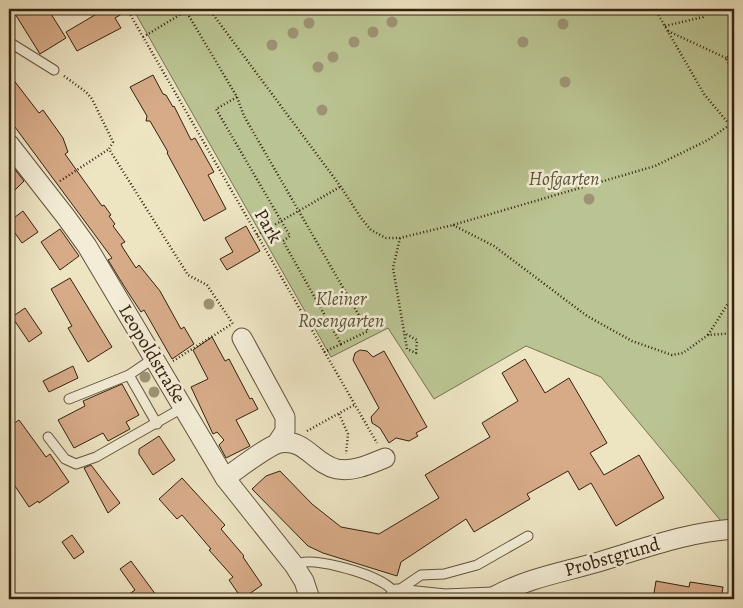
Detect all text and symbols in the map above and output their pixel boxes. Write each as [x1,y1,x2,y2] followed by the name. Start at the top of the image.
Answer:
[529,166,599,192] park label: Hofgarten
[248,204,288,248] street label: Park
[298,286,384,334] park label: Kleiner Rosengarten
[112,300,192,408] street label: Leopoldstraße
[561,531,663,583] street label: Probstgrund

